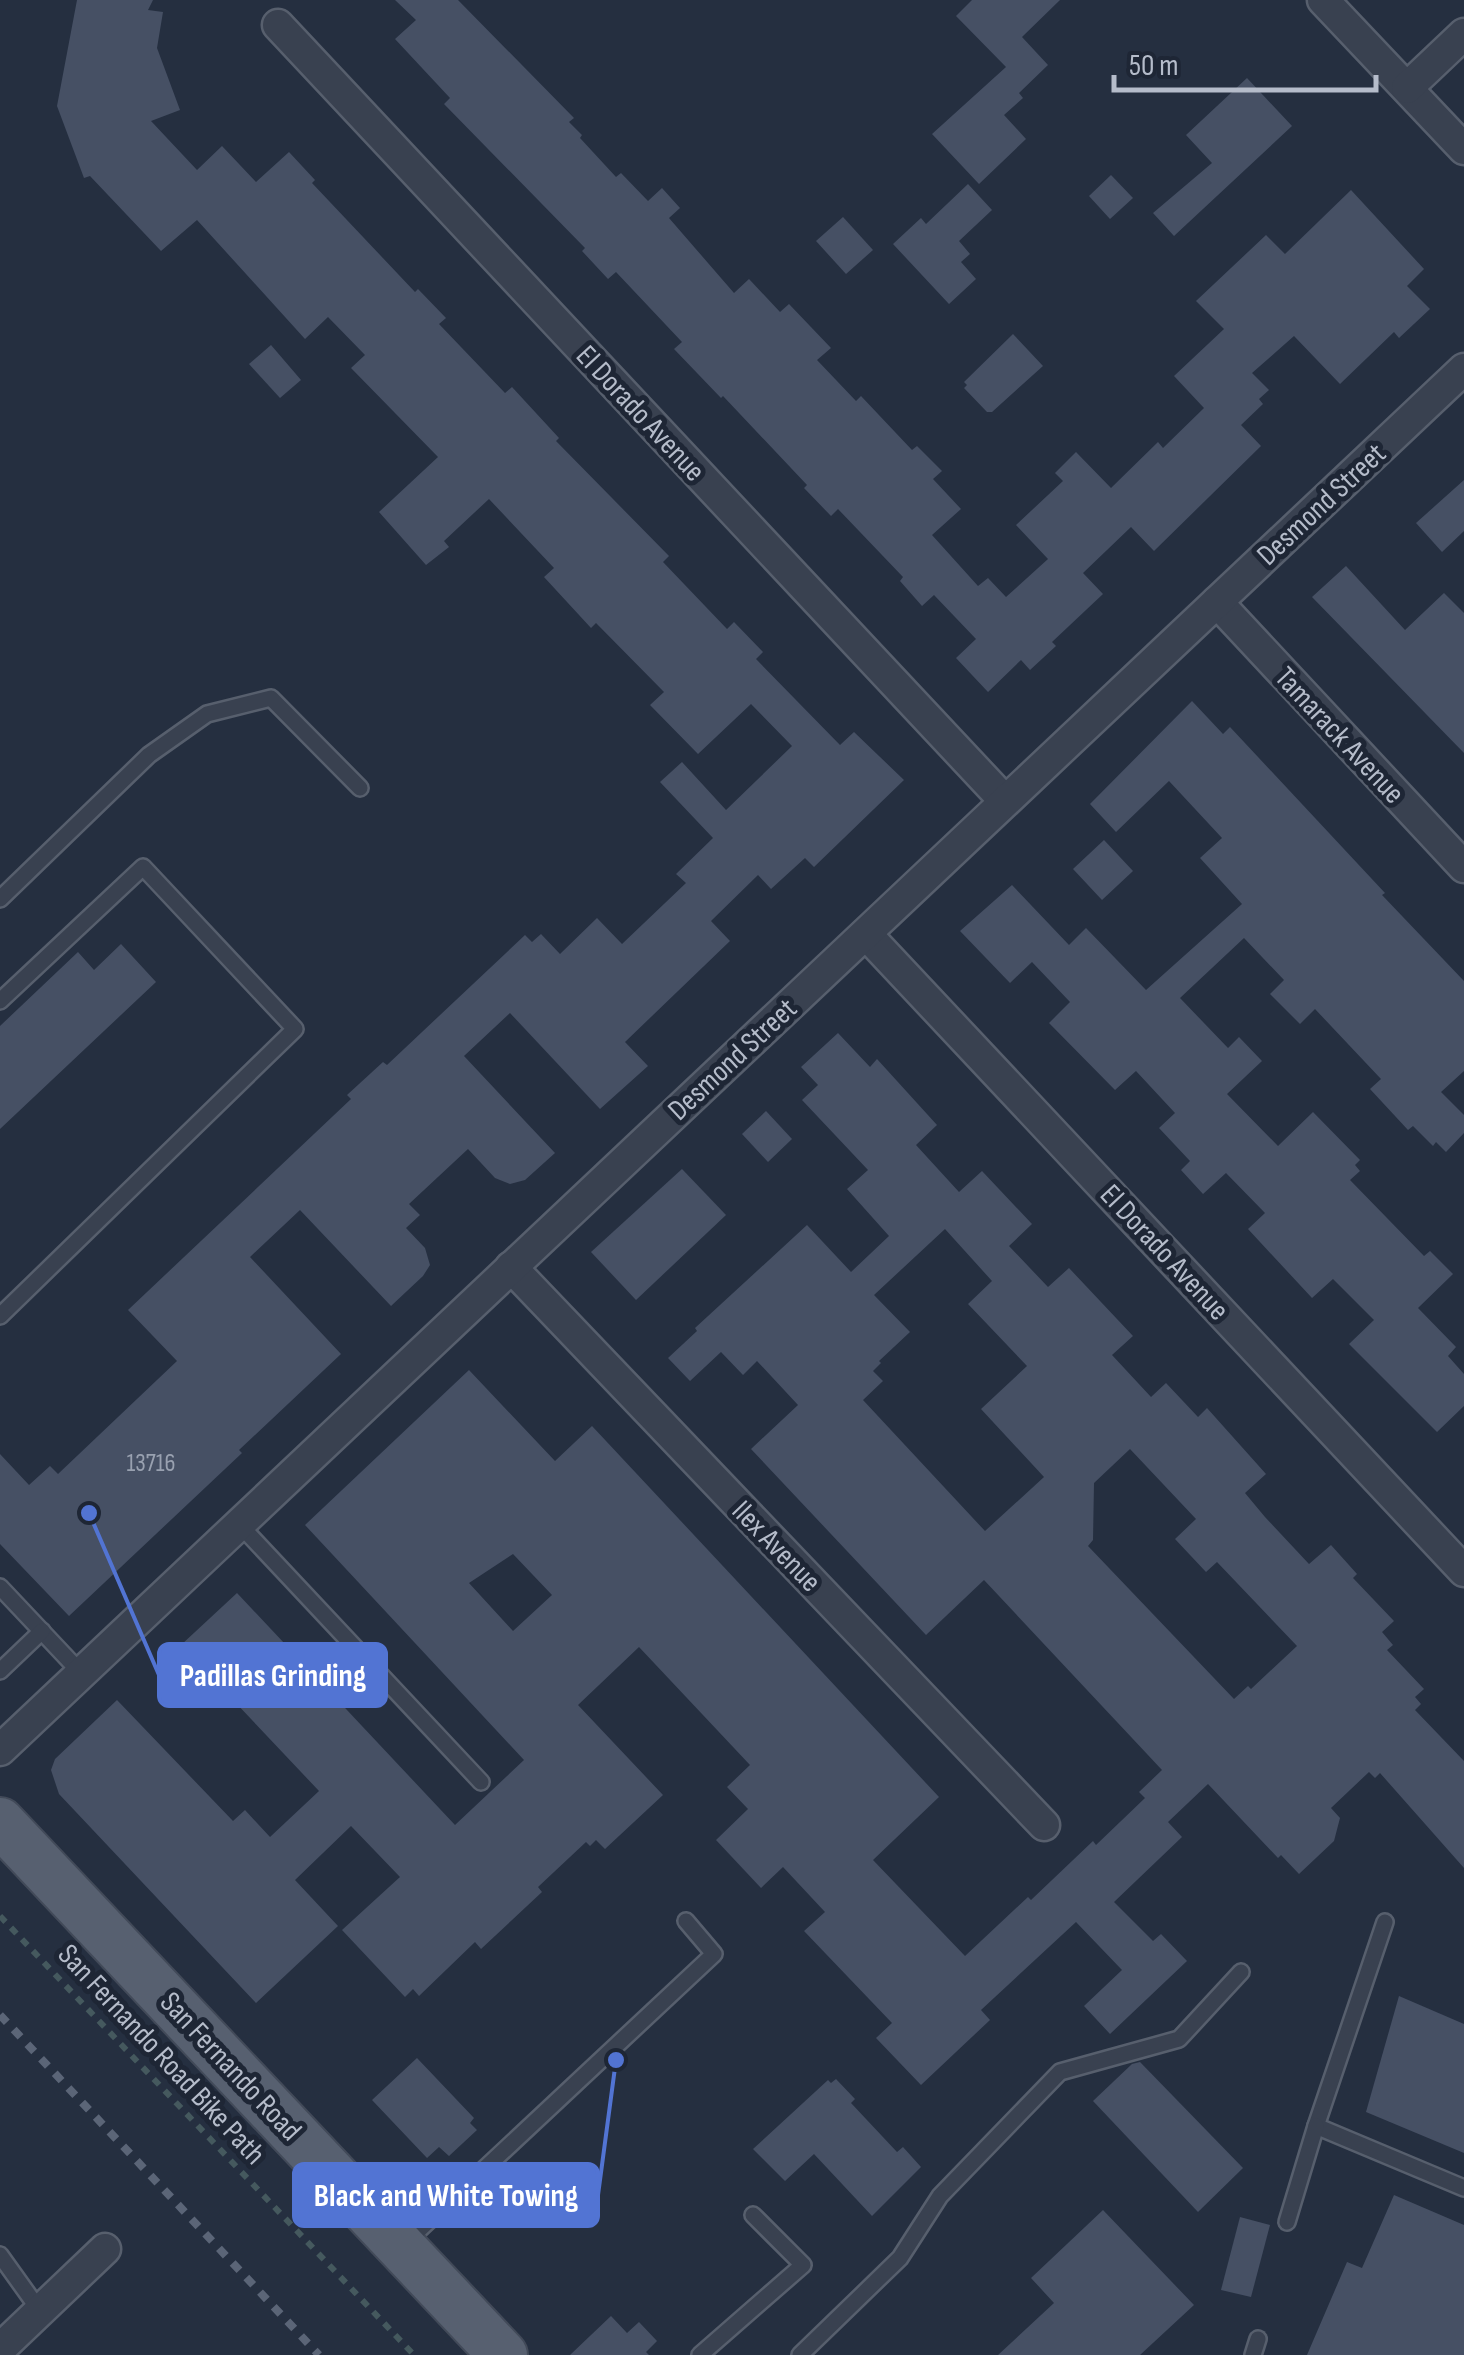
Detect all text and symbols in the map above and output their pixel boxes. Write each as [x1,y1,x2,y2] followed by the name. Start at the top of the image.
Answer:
[1114,30,1376,92] scale bar
[1129,48,1178,84] text: 50 m
[568,338,712,489] street label: El Dorado Avenue
[1250,436,1393,573] street label: Desmond Street
[1267,660,1412,812] street label: Tamarack Avenue
[661,991,804,1128] street label: Desmond Street
[1092,1177,1236,1328] street label: El Dorado Avenue
[126,1448,176,1479] house number: 13716
[724,1494,828,1600] street label: Ilex Avenue
[159,1644,386,1706] callout: Padillas Grinding
[180,1657,366,1696] text: Padillas Grinding
[51,1936,273,2172] street label: San Fernando Road Bike Path
[153,1984,309,2148] street label: San Fernando Road
[294,2164,598,2226] callout: Black and White Towing
[314,2177,578,2216] text: Black and White Towing

